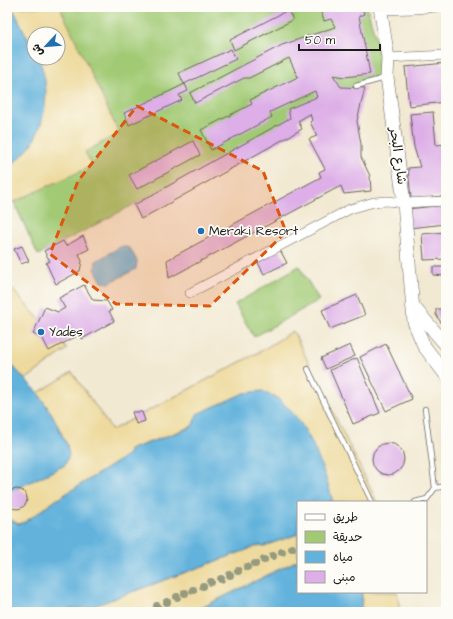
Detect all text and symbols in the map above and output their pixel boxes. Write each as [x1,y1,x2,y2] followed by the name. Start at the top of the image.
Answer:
[26,26,66,66] north arrow
[299,26,380,52] scale bar
[305,32,336,49] text: 50 m
[28,41,47,59] text: ش
[385,125,411,186] street label: شارع البحر
[209,222,299,240] place label: Meraki Resort
[196,226,206,236] marker: Meraki Resort
[49,323,83,341] place label: Yades
[36,327,46,337] marker: Yades
[297,501,427,593] legend
[333,509,358,526] text: طريق
[333,529,362,546] text: حديقة
[333,549,353,566] text: مياه
[333,569,356,586] text: مبنى

